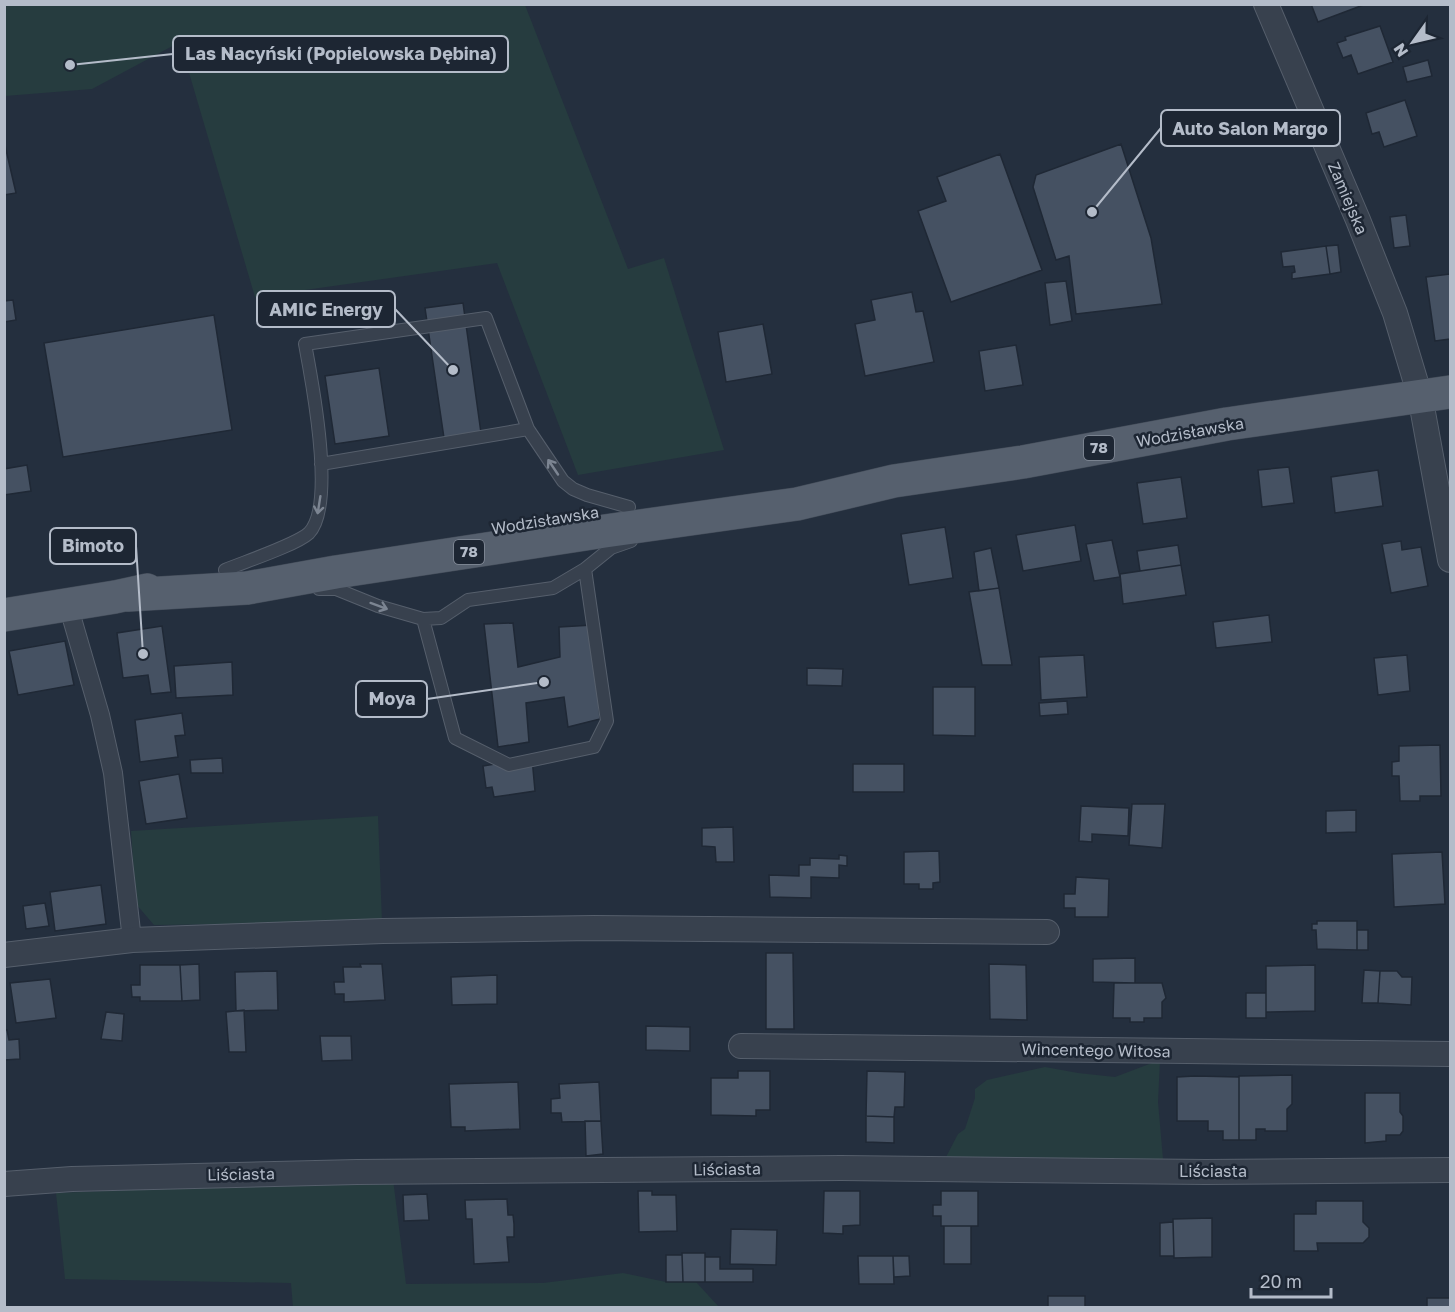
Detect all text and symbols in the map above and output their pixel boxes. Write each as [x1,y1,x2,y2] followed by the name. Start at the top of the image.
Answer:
[1383,12,1443,72] north arrow
[173,36,508,72] callout: Las Nacyński (Popielowska Dębina)
[1389,40,1412,61] text: N
[185,42,497,64] text: Las Nacyński (Popielowska Dębina)
[1161,110,1340,146] callout: Auto Salon Margo
[1172,117,1328,139] text: Auto Salon Margo
[1324,159,1372,237] street label: Zamiejska
[257,291,395,327] callout: AMIC Energy
[269,298,383,320] text: AMIC Energy
[1135,413,1245,451] street label: Wodzisławska
[1084,436,1114,460] road number: 78
[547,459,559,475] one-way arrow
[313,495,324,515] one-way arrow
[490,502,600,538] street label: Wodzisławska
[50,528,136,564] callout: Bimoto
[62,534,124,556] text: Bimoto
[454,540,484,564] road number: 78
[369,601,388,612] one-way arrow
[356,681,427,717] callout: Moya
[368,687,416,709] text: Moya
[1021,1039,1171,1061] street label: Wincentego Witosa
[693,1158,761,1180] street label: Liściasta
[1179,1161,1247,1181] street label: Liściasta
[207,1163,275,1185] street label: Liściasta
[1251,1261,1330,1299] scale bar
[1260,1270,1302,1292] text: 20 m

